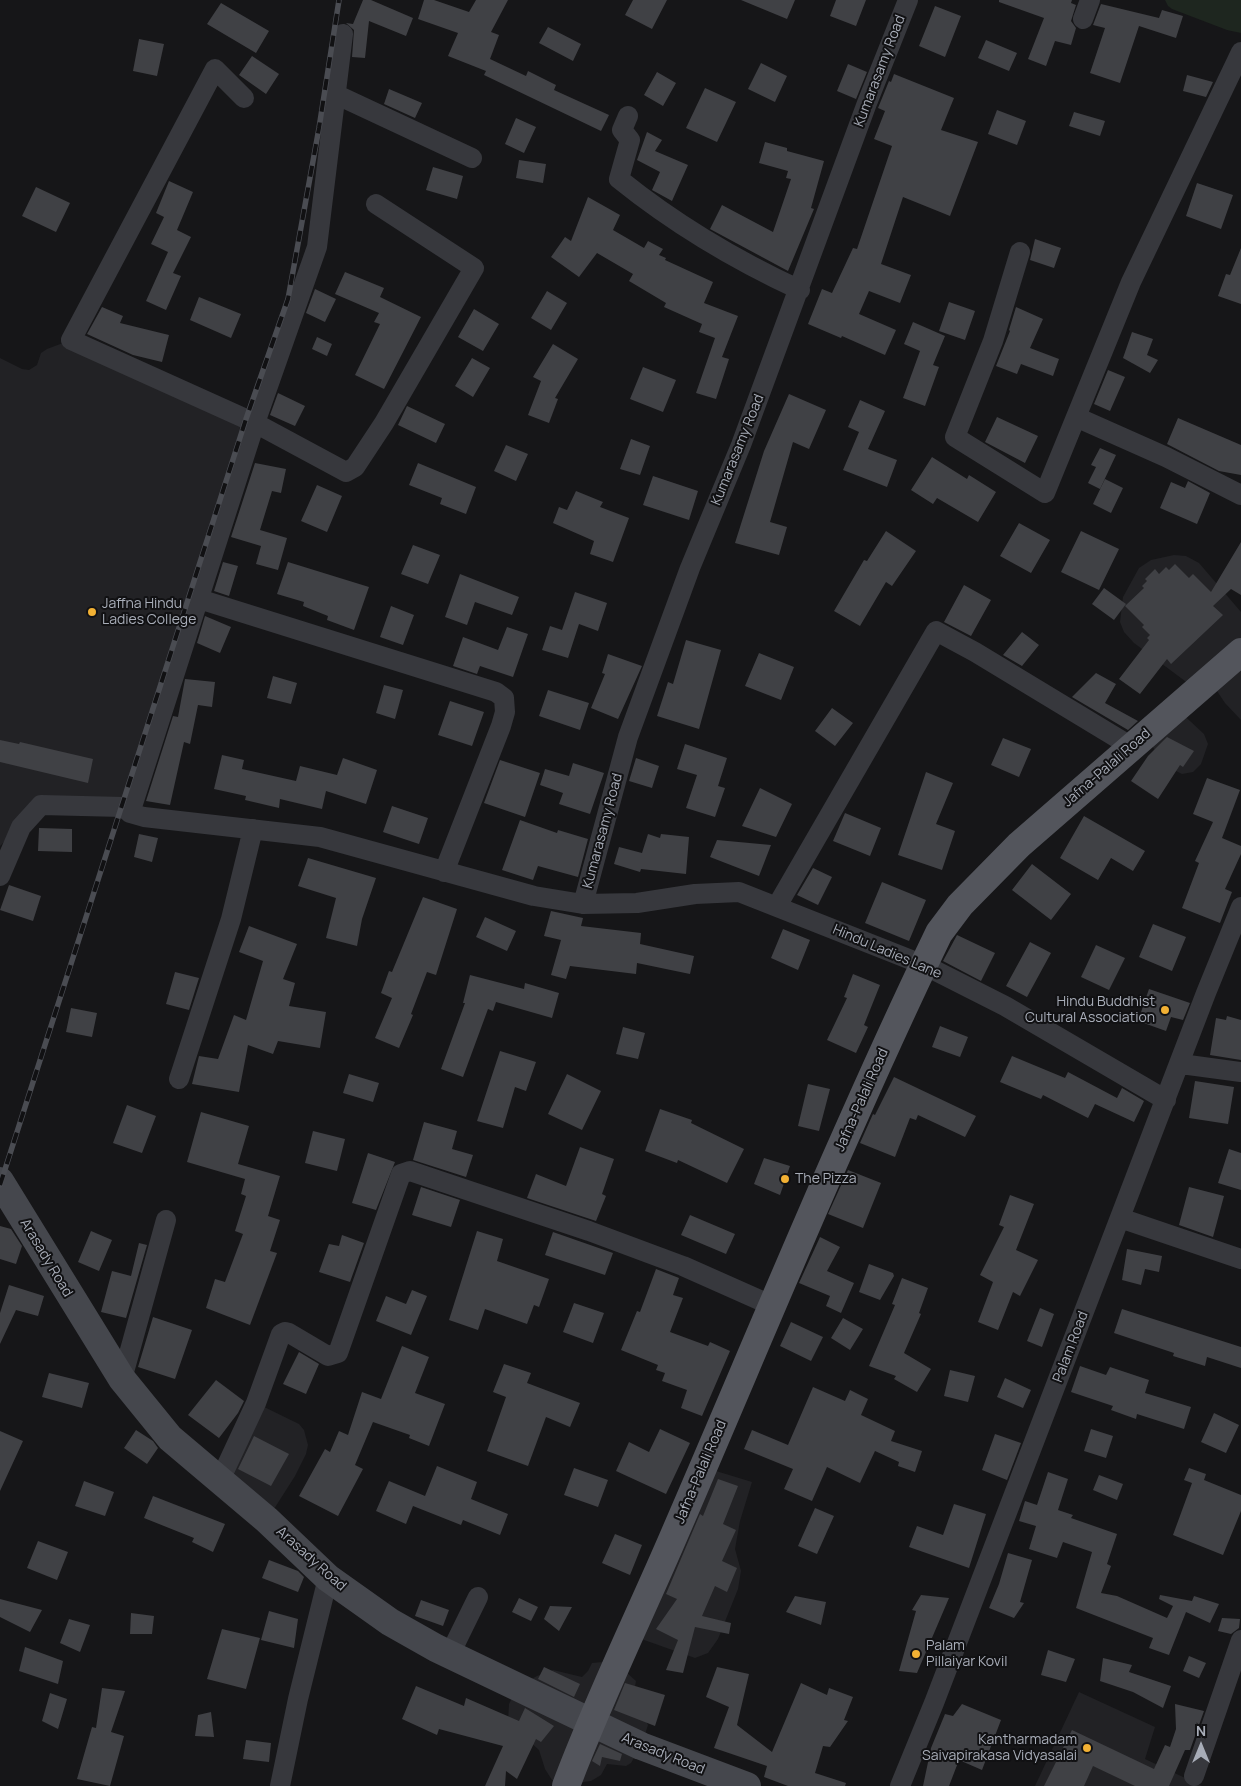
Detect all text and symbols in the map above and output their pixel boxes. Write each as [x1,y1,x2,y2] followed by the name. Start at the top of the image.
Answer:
[851,13,909,129] street label: Kumarasamy Road
[708,392,768,508] street label: Kumarasamy Road
[102,596,196,628] place label: Jaffna Hindu Ladies College
[86,606,98,618] marker: Jaffna Hindu Ladies College
[1060,725,1154,811] street label: Jafna-Palali Road
[580,772,626,890] street label: Kumarasamy Road
[830,921,944,983] street label: Hindu Ladies Lane
[1025,994,1155,1026] place label: Hindu Buddhist Cultural Association
[1159,1004,1171,1016] marker: Hindu Buddhist Cultural Association
[832,1046,892,1154] street label: Jafna-Palali Road
[795,1171,857,1187] place label: The Pizza
[779,1173,791,1185] marker: The Pizza
[16,1216,76,1300] street label: Arasady Road
[1050,1309,1092,1385] street label: Palam Road
[672,1418,730,1526] street label: Jafna-Palali Road
[273,1523,349,1595] street label: Arasady Road
[926,1638,1007,1670] place label: Palam Pillaiyar Kovil
[910,1648,922,1660] marker: Palam Pillaiyar Kovil
[1176,1721,1226,1771] north arrow
[1196,1721,1206,1740] text: N
[619,1730,707,1778] street label: Arasady Road
[922,1732,1077,1764] place label: Kantharmadam Saivapirakasa Vidyasalai
[1081,1742,1093,1754] marker: Kantharmadam Saivapirakasa Vidyasalai

